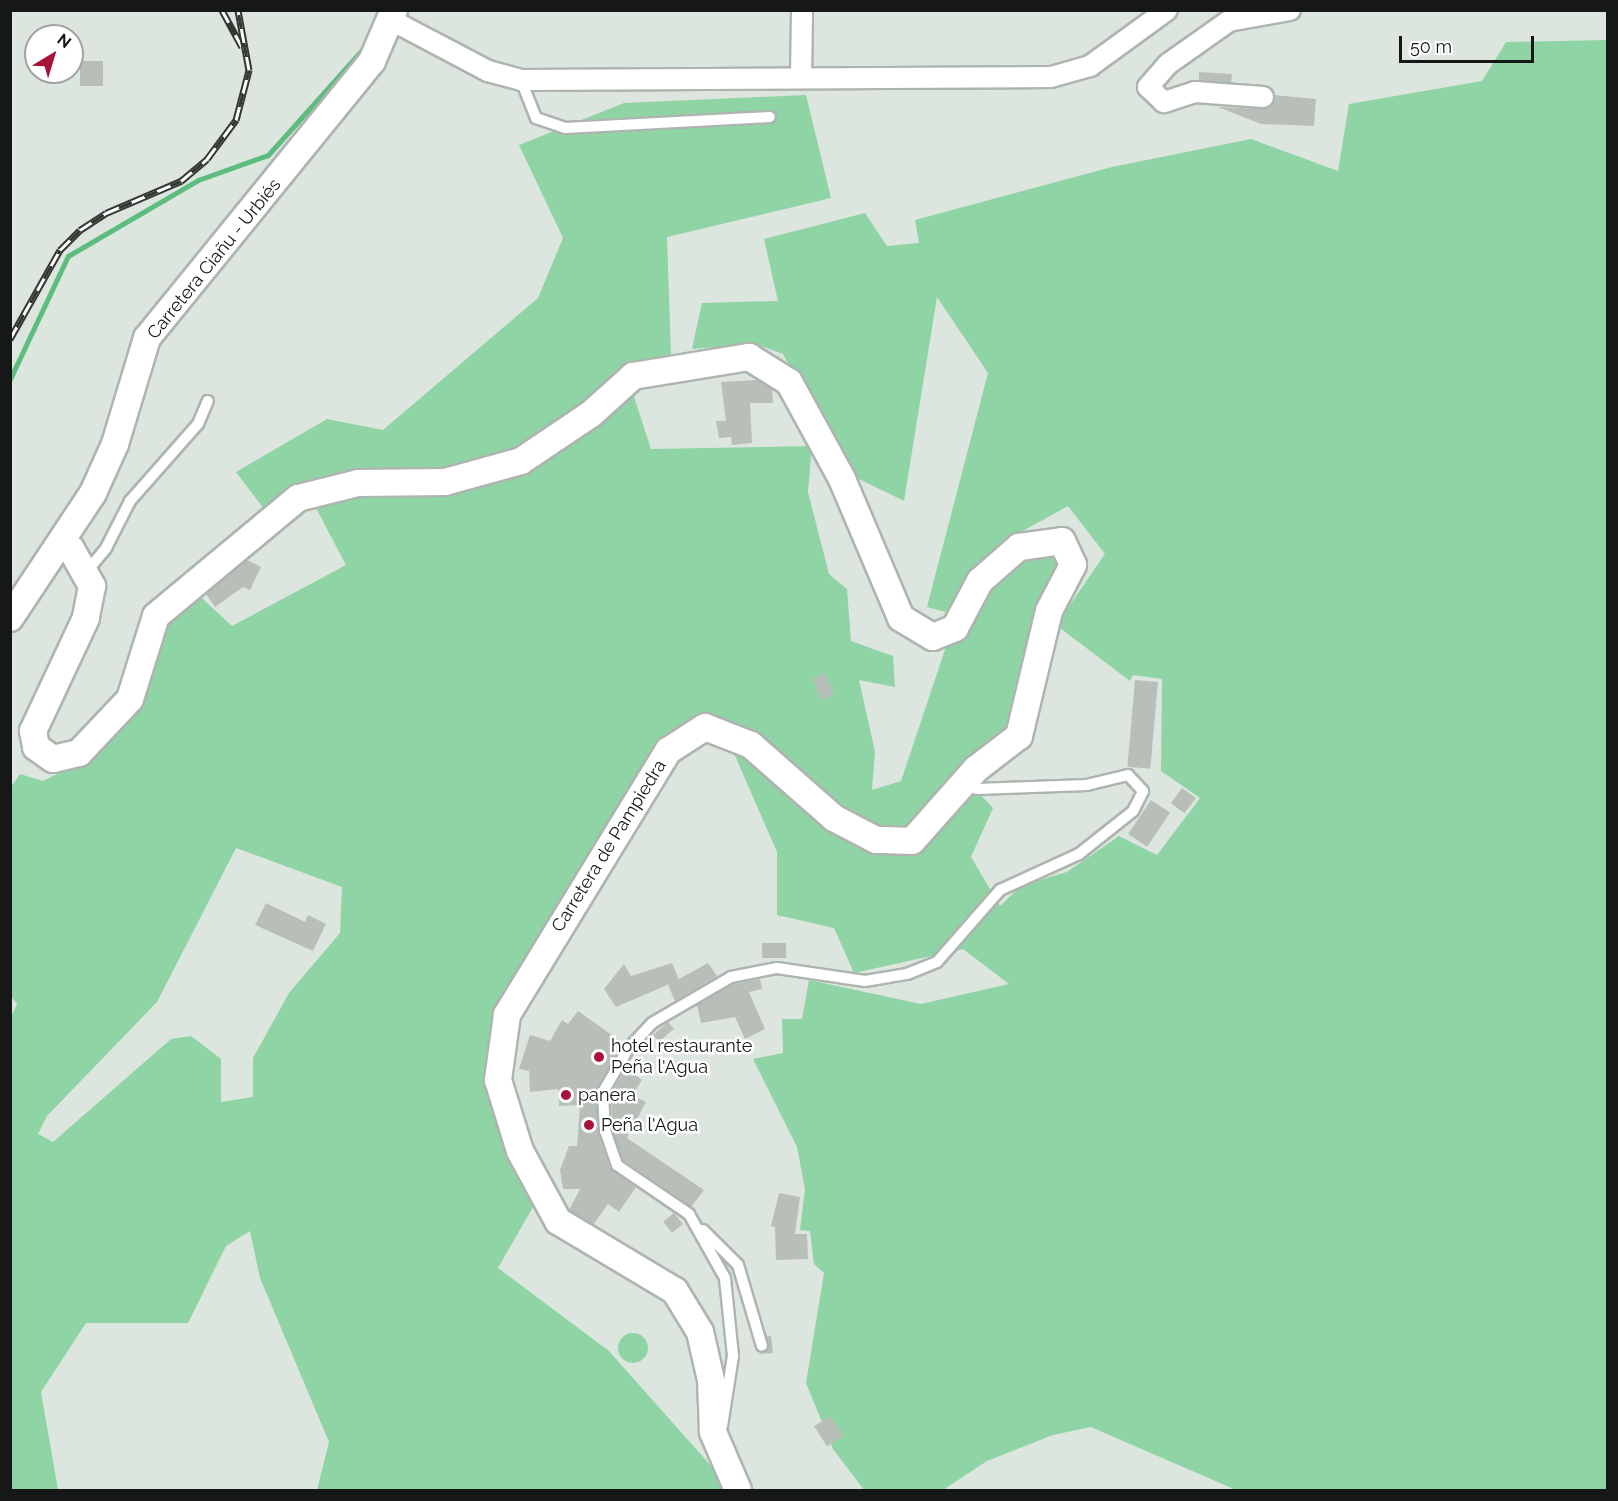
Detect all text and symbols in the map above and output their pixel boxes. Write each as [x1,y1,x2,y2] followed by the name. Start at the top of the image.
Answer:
[24,24,84,84] north arrow
[1402,24,1537,62] scale bar
[53,30,75,52] text: N
[1410,36,1452,57] text: 50 m
[143,174,285,344] street label: Carretera Ciañu - Urbiés
[547,756,671,936] street label: Carretera de Pampiedra
[611,1036,753,1078] place label: hotel restaurante Peña l'Agua
[592,1050,606,1064] marker: hotel restaurante Peña l'Agua
[578,1084,636,1106] place label: panera
[559,1088,573,1102] marker: panera
[601,1114,698,1136] place label: Peña l'Agua
[582,1118,596,1132] marker: Peña l'Agua

